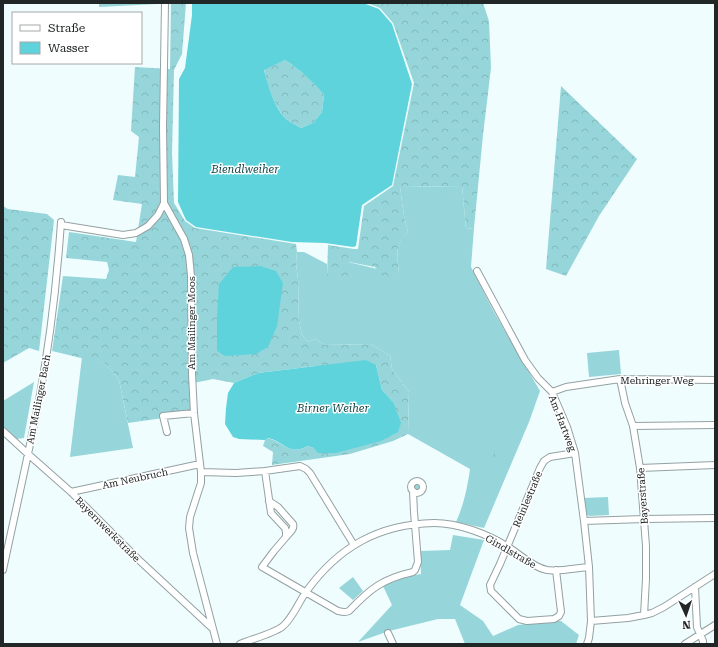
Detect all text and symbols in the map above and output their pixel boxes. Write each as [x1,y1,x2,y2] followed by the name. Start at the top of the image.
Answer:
[12,12,142,64] legend
[48,21,86,35] text: Straße
[48,41,89,55] text: Wasser
[210,163,279,176] water label: Biendlweiher
[186,276,197,370] street label: Am Mailinger Moos
[24,353,53,445] street label: Am Mailinger Bach
[620,375,694,386] street label: Mehringer Weg
[547,393,578,453] street label: Am Hartweg
[296,402,369,415] water label: Birner Weiher
[101,466,170,491] street label: Am Neubruch
[635,467,650,525] street label: Bayerstraße
[511,469,544,529] street label: Reinlestraße
[73,495,143,564] street label: Bayernwerkstraße
[484,533,538,571] street label: Gindlstraße
[666,595,706,635] north arrow
[681,618,691,631] text: N

